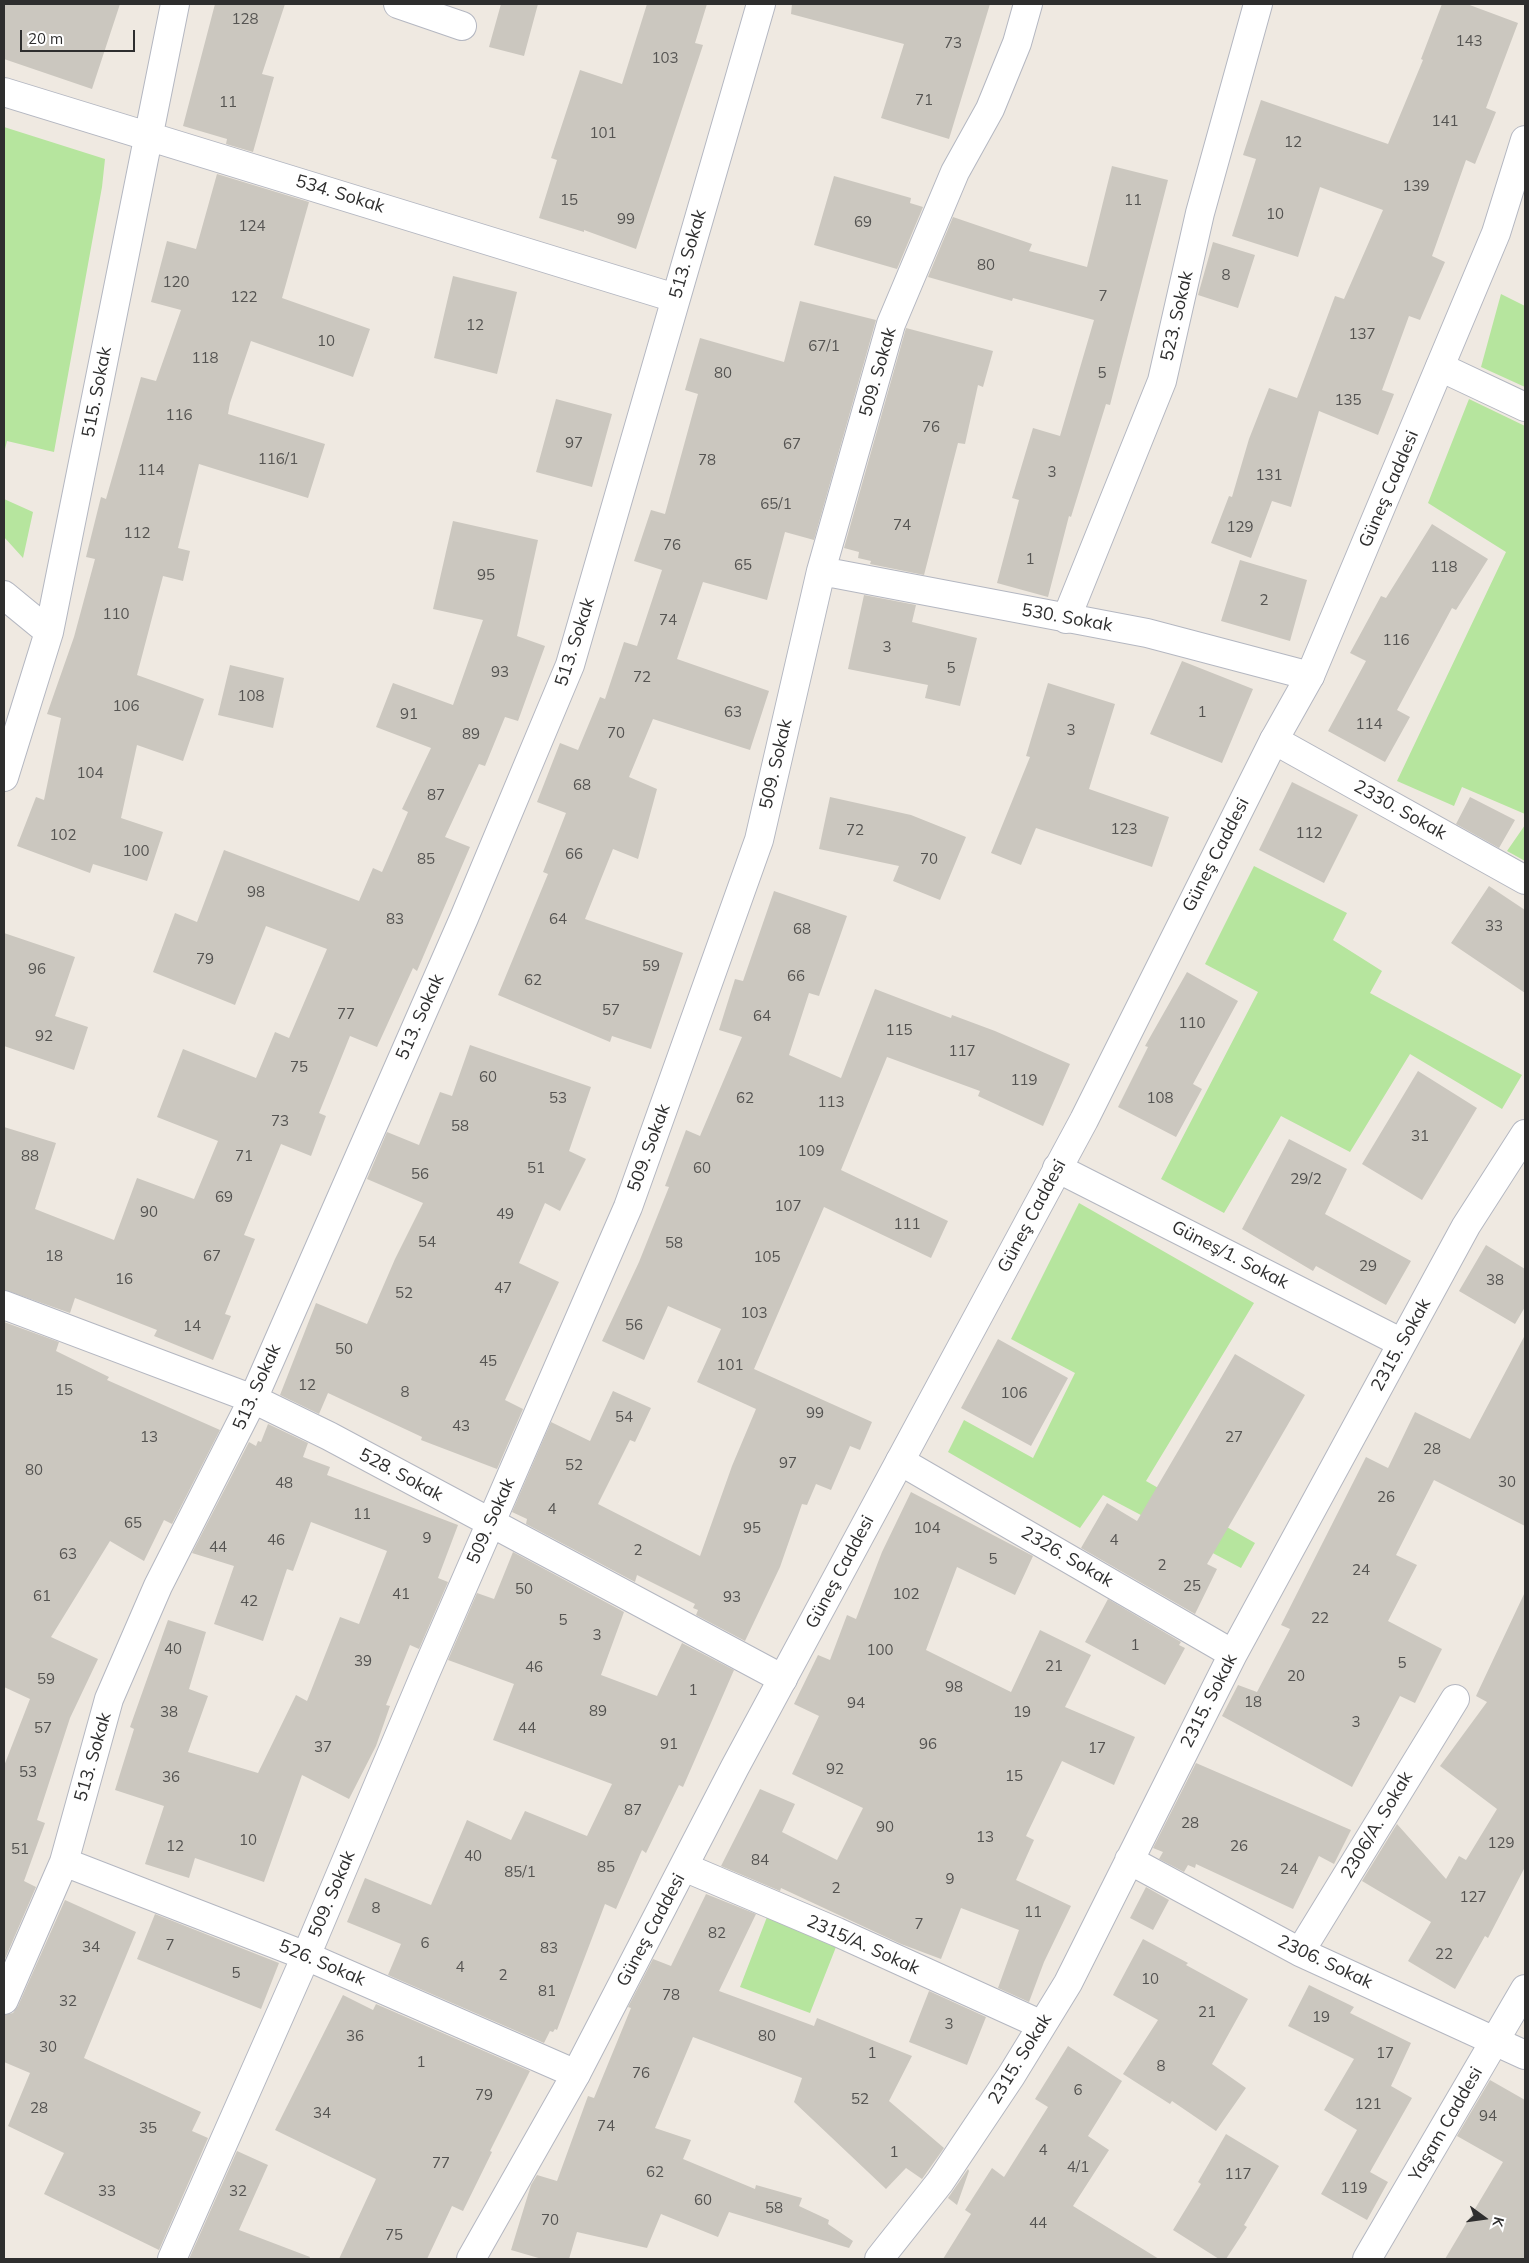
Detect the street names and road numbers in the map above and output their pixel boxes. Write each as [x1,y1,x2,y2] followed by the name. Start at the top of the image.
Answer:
[293,170,387,218] street label: 534. Sokak
[665,207,711,301] street label: 513. Sokak
[1156,269,1198,363] street label: 523. Sokak
[855,325,901,419] street label: 509. Sokak
[78,345,116,439] street label: 515. Sokak
[1355,427,1423,551] street label: Güneş Caddesi
[551,595,599,689] street label: 513. Sokak
[1020,599,1114,637] street label: 530. Sokak
[755,717,797,811] street label: 509. Sokak
[1350,776,1450,844] street label: 2330. Sokak
[1178,794,1254,916] street label: Güneş Caddesi
[391,971,449,1063] street label: 513. Sokak
[623,1101,675,1195] street label: 509. Sokak
[993,1156,1071,1276] street label: Güneş Caddesi
[1168,1216,1292,1294] street label: Güneş/1. Sokak
[1367,1295,1435,1395] street label: 2315. Sokak
[228,1341,286,1433] street label: 513. Sokak
[355,1444,447,1506] street label: 528. Sokak
[462,1475,520,1567] street label: 509. Sokak
[801,1512,879,1632] street label: Güneş Caddesi
[1017,1522,1117,1592] street label: 2326. Sokak
[1176,1650,1242,1752] street label: 2315. Sokak
[70,1710,116,1804] street label: 513. Sokak
[1337,1768,1417,1882] street label: 2306/A. Sokak
[304,1847,360,1941] street label: 509. Sokak
[612,1870,690,1990] street label: Güneş Caddesi
[803,1911,923,1979] street label: 2315/A. Sokak
[1274,1931,1376,1993] street label: 2306. Sokak
[275,1935,369,1991] street label: 526. Sokak
[984,2010,1056,2108] street label: 2315. Sokak
[1405,2063,1487,2185] street label: Yaşam Caddesi

